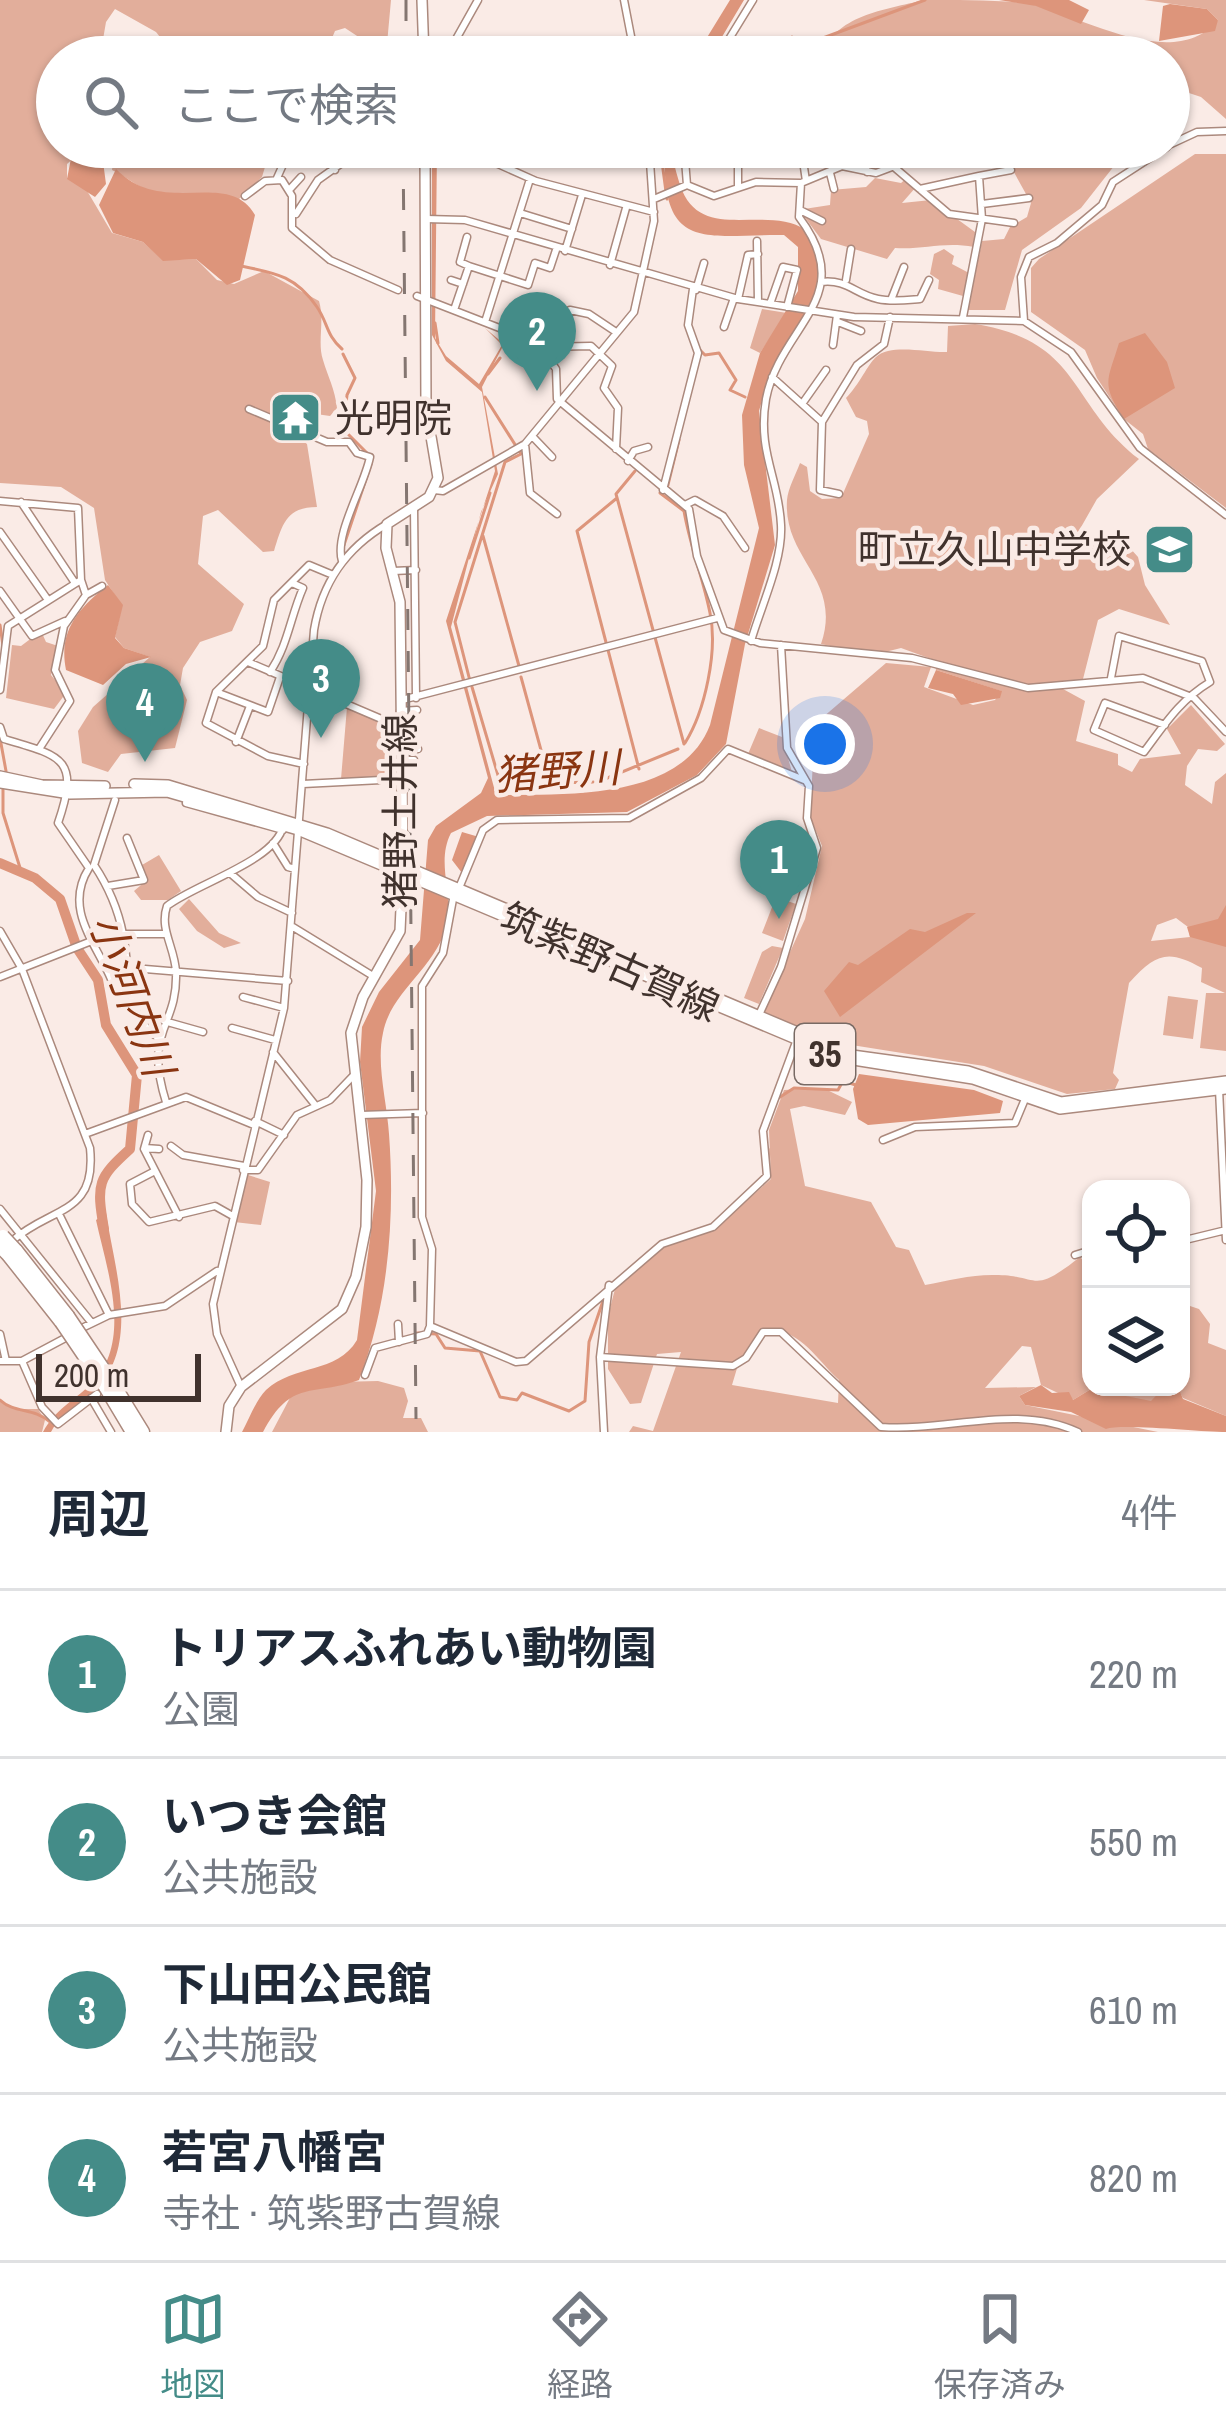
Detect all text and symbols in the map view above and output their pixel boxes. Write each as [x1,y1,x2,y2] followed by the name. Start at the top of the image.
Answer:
[36,36,1190,168] search box
[78,69,144,135] icon: search
[174,74,399,135] text: ここで検索
[498,292,576,391] pin: 2
[268,390,324,446] temple icon: 光明院
[335,392,452,444] place label: 光明院
[1142,521,1198,577] school or university icon: 町立久山中学校
[858,523,1131,575] place label: 町立久山中学校
[282,639,360,738] pin: 3
[106,663,184,762] pin: 4
[374,713,426,909] street label: 猪野土井線
[795,714,855,774] your location
[492,738,626,803] water label: 猪野川
[740,820,818,919] pin: 1
[493,891,727,1033] street label: 筑紫野古賀線
[77,906,188,1087] water label: 小河内川
[795,1024,855,1084] road number: 35
[1082,1180,1190,1396] map controls
[1082,1180,1190,1288] button: locate
[1082,1288,1190,1396] button: layers
[36,1348,201,1401] scale bar
[54,1353,129,1397] text: 200 m
[48,1479,150,1548] text: 周辺
[1121,1487,1178,1539] text: 4件
[162,1617,657,1678] text: トリアスふれあい動物園
[78,1648,96,1700] text: 1
[1089,1648,1178,1700] text: 220 m
[162,1683,240,1735] text: 公園
[162,1785,387,1846] text: いつき会館
[78,1816,96,1868] text: 2
[1089,1816,1178,1868] text: 550 m
[162,1851,318,1903] text: 公共施設
[162,1953,432,2014] text: 下山田公民館
[78,1984,96,2036] text: 3
[1089,1984,1178,2036] text: 610 m
[162,2019,318,2071] text: 公共施設
[162,2121,387,2182] text: 若宮八幡宮
[78,2152,96,2204] text: 4
[1089,2152,1178,2204] text: 820 m
[162,2187,501,2239] text: 寺社 · 筑紫野古賀線
[160,2286,226,2406] tab: 地図
[547,2286,613,2406] tab: 経路
[934,2286,1066,2406] tab: 保存済み

